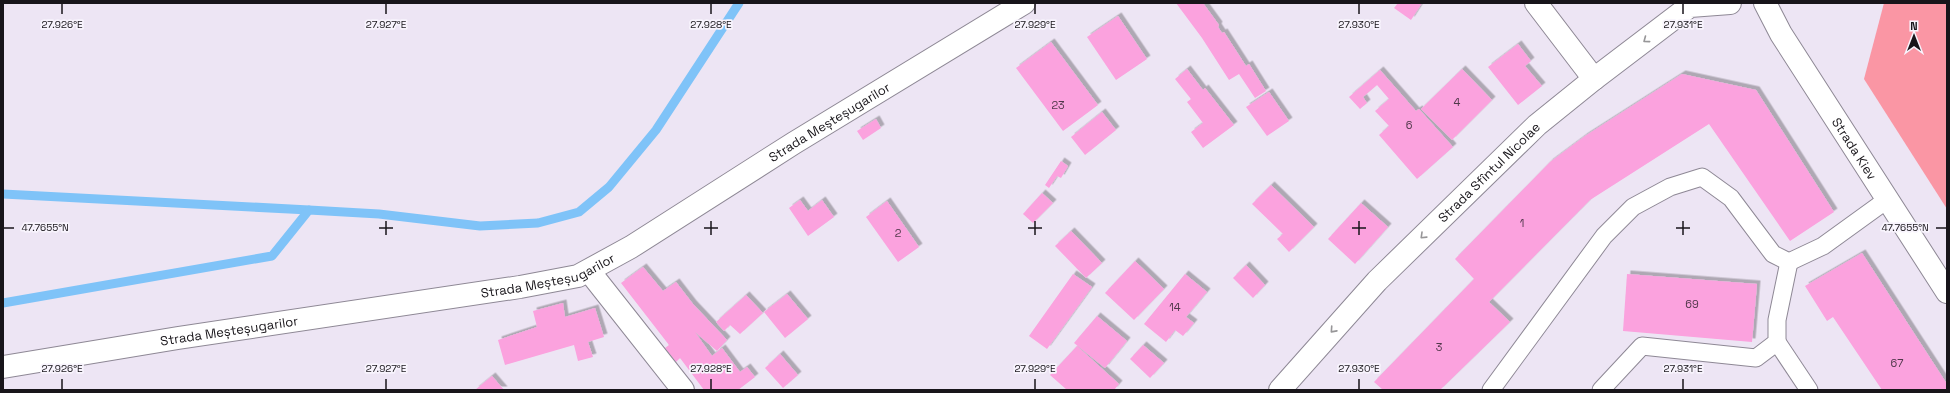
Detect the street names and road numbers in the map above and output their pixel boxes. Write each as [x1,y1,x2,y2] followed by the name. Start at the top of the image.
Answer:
[766,79,893,166] street label: Strada Meșteșugarilor
[1828,114,1881,183] street label: Strada Kiev
[1434,119,1544,226] street label: Strada Sfîntul Nicolae
[479,250,618,302] street label: Strada Meșteșugarilor
[159,312,299,350] street label: Strada Meșteșugarilor

